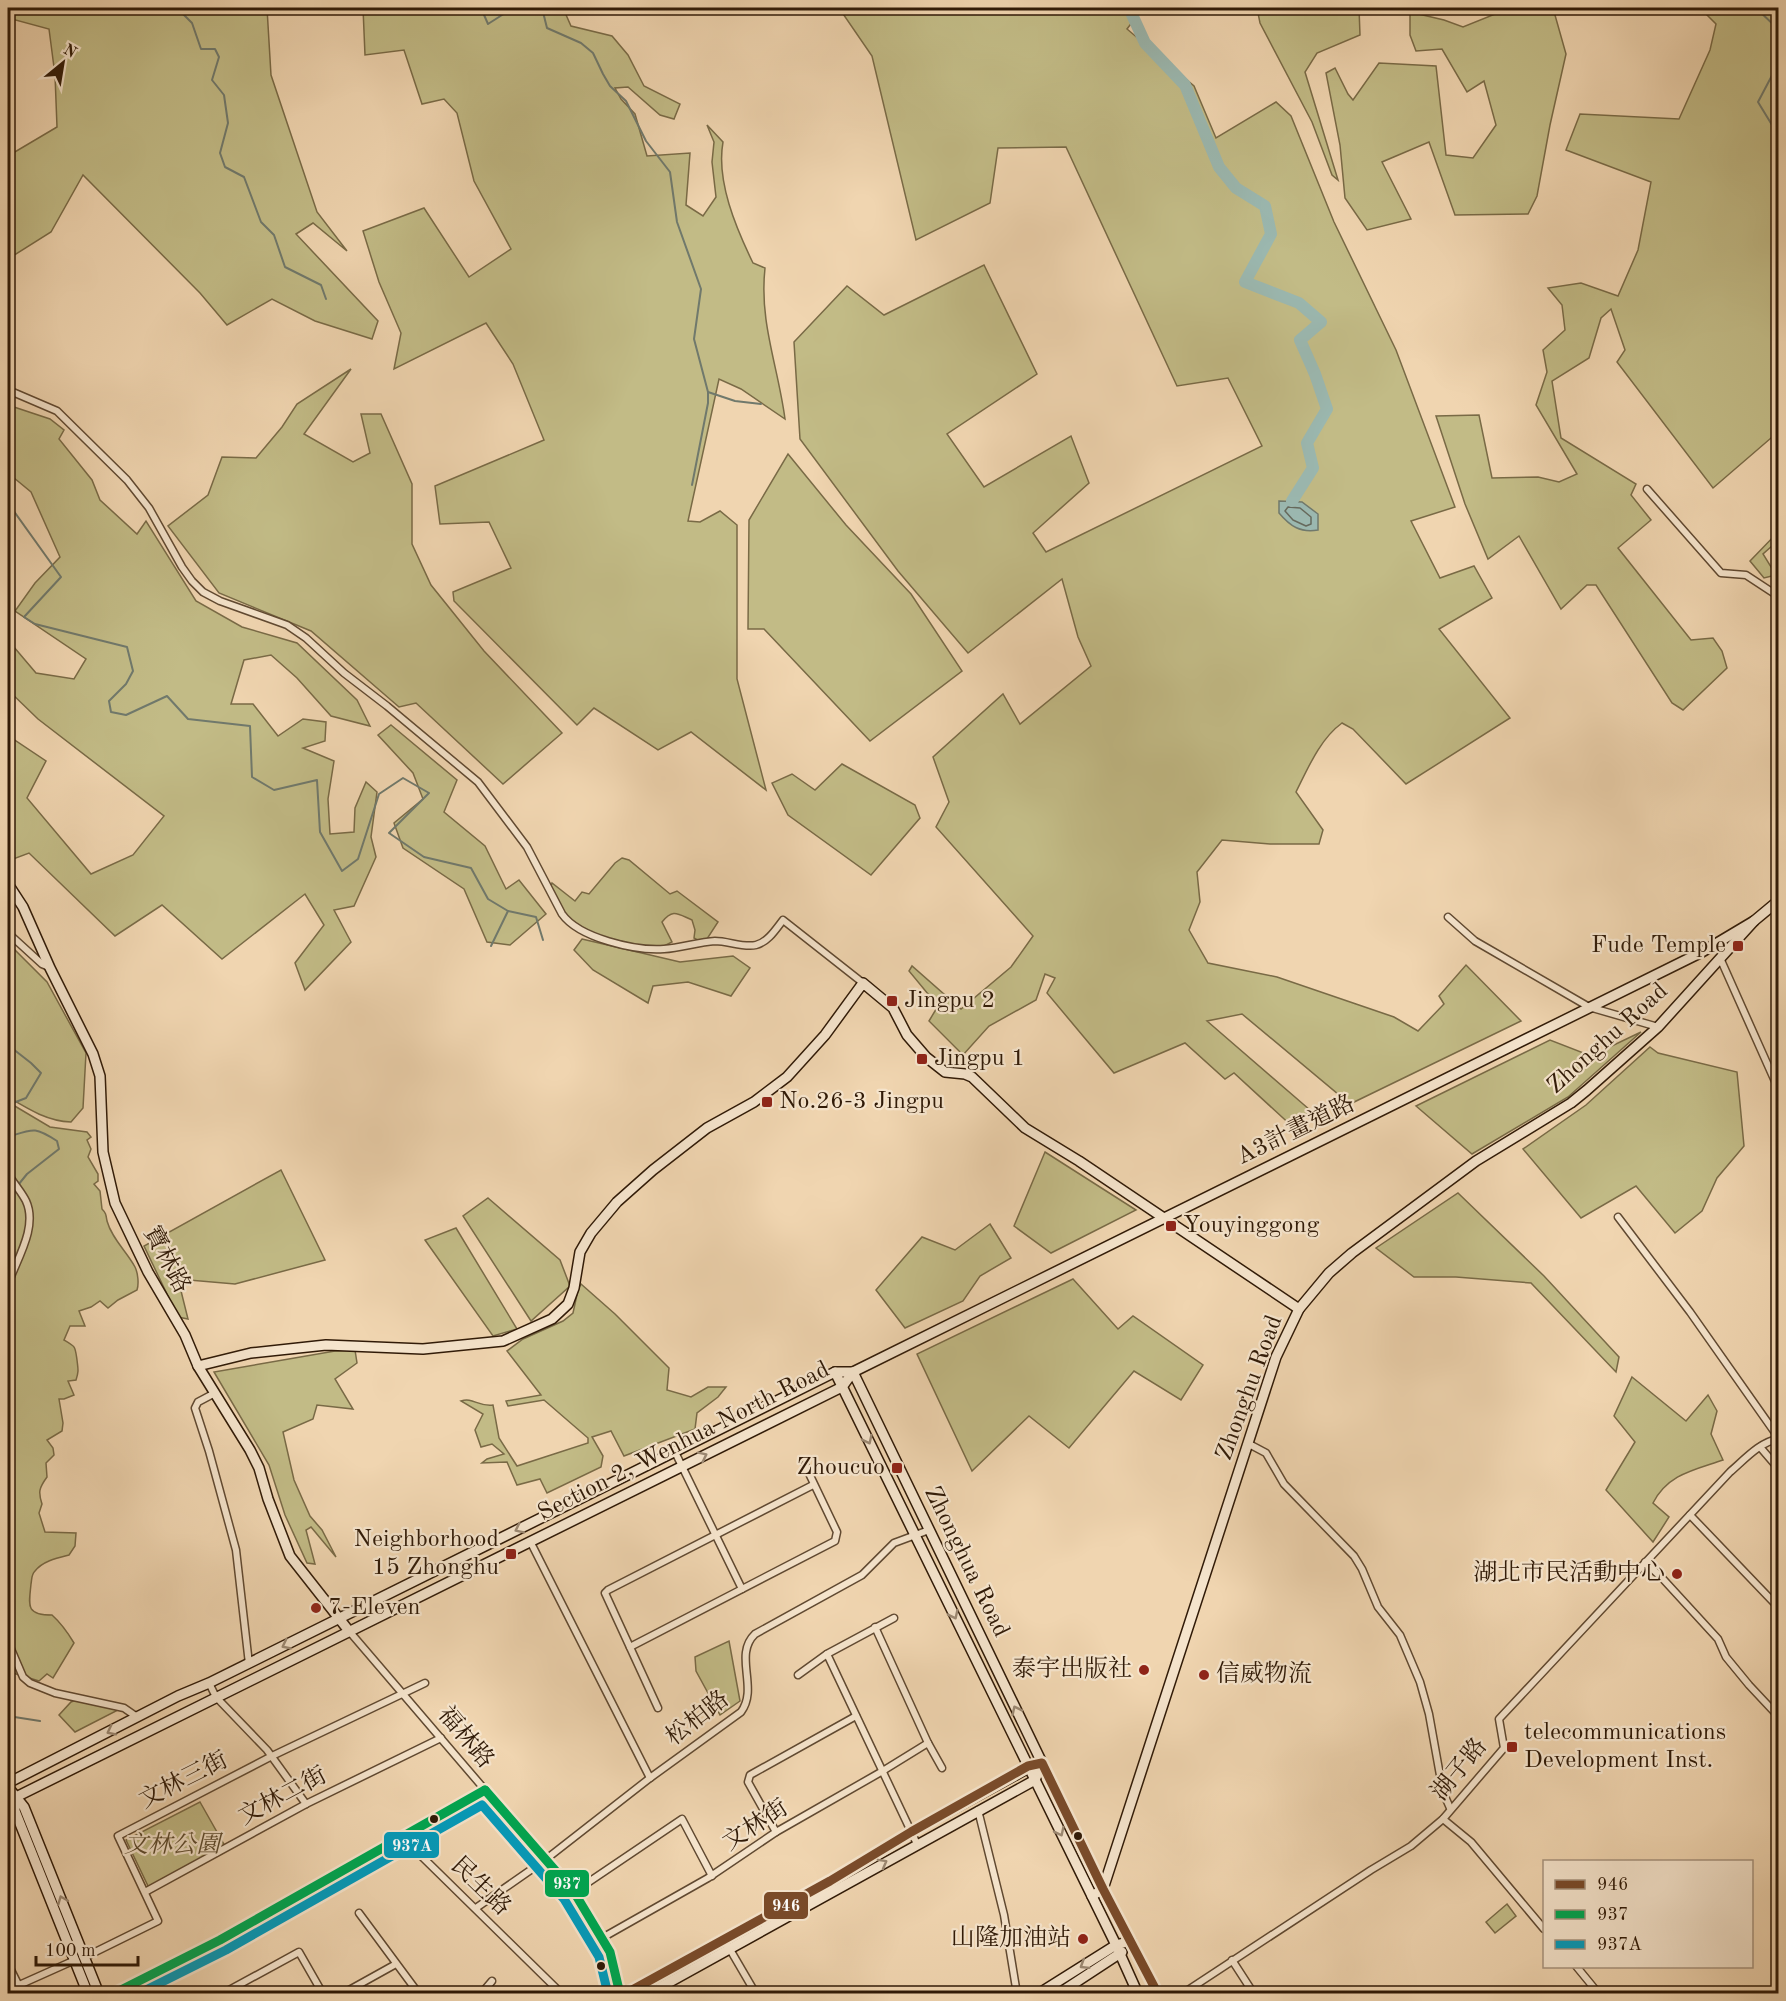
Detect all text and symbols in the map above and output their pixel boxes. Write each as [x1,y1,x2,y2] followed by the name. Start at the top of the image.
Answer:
[33,33,93,93] north arrow
[60,42,79,62] text: N
[1591,934,1726,958] place label: Fude Temple
[1731,939,1745,953] marker: Fude Temple
[1543,979,1673,1099] street label: Zhonghu Road
[904,989,995,1013] place label: Jingpu 2
[885,994,899,1008] marker: Jingpu 2
[934,1047,1025,1071] place label: Jingpu 1
[915,1052,929,1066] marker: Jingpu 1
[1232,1089,1359,1170] street label: A3計畫道路
[779,1090,944,1114] place label: No.26-3 Jingpu
[760,1095,774,1109] marker: No.26-3 Jingpu
[1183,1214,1319,1238] place label: Youyinggong
[1164,1219,1178,1233] marker: Youyinggong
[139,1221,196,1297] street label: 寶林路
[1213,1312,1287,1464] street label: Zhonghu Road
[534,1358,834,1526] street label: Section 2, Wenhua North Road
[860,1433,872,1444] one-way arrow
[696,1452,707,1463] one-way arrow
[796,1456,885,1480] place label: Zhoucuo
[890,1461,904,1475] marker: Zhoucuo
[919,1483,1013,1641] street label: Zhonghua Road
[515,1522,525,1533] one-way arrow
[354,1528,499,1580] place label: Neighborhood 15 Zhonghu
[504,1547,518,1561] marker: Neighborhood 15 Zhonghu
[1473,1559,1665,1586] place label: 湖北市民活動中心
[1670,1567,1684,1581] marker: 湖北市民活動中心
[328,1596,420,1620] place label: 7-Eleven
[309,1601,323,1615] marker: 7-Eleven
[946,1608,958,1619] one-way arrow
[282,1638,292,1649] one-way arrow
[1012,1655,1132,1682] place label: 泰宇出版社
[1216,1660,1312,1687] place label: 信威物流
[1137,1663,1151,1677] marker: 泰宇出版社
[1197,1668,1211,1682] marker: 信威物流
[660,1685,734,1751] street label: 松柏路
[433,1701,500,1773] street label: 福林路
[1012,1705,1024,1716] one-way arrow
[1524,1721,1726,1773] place label: telecommunications Development Inst.
[107,1724,117,1735] one-way arrow
[1426,1733,1492,1806] street label: 湖子路
[1505,1740,1519,1754] marker: telecommunications Development Inst.
[134,1746,232,1813] street label: 文林三街
[234,1761,331,1830] street label: 文林二街
[718,1794,793,1856] street label: 文林街
[428,1813,440,1825] unlabelled marker
[1053,1826,1065,1837] one-way arrow
[1072,1830,1084,1842] unlabelled marker
[124,1831,224,1858] park label: 文林公園
[383,1831,440,1859] line badge: 937A
[392,1839,432,1855] text: 937A
[446,1851,516,1921] street label: 民生路
[877,1859,887,1870] one-way arrow
[1543,1860,1753,1968] legend
[544,1869,590,1898] line badge: 937
[1597,1876,1628,1894] text: 946
[553,1877,581,1893] text: 937
[763,1891,809,1920] line badge: 946
[57,1895,69,1906] one-way arrow
[772,1899,800,1915] text: 946
[1597,1906,1628,1924] text: 937
[951,1924,1071,1951] place label: 山隆加油站
[36,1929,138,1967] scale bar
[1076,1932,1090,1946] marker: 山隆加油站
[1597,1936,1642,1954] text: 937A
[45,1942,96,1960] text: 100 m
[1080,1958,1090,1970] one-way arrow
[595,1960,607,1972] unlabelled marker

